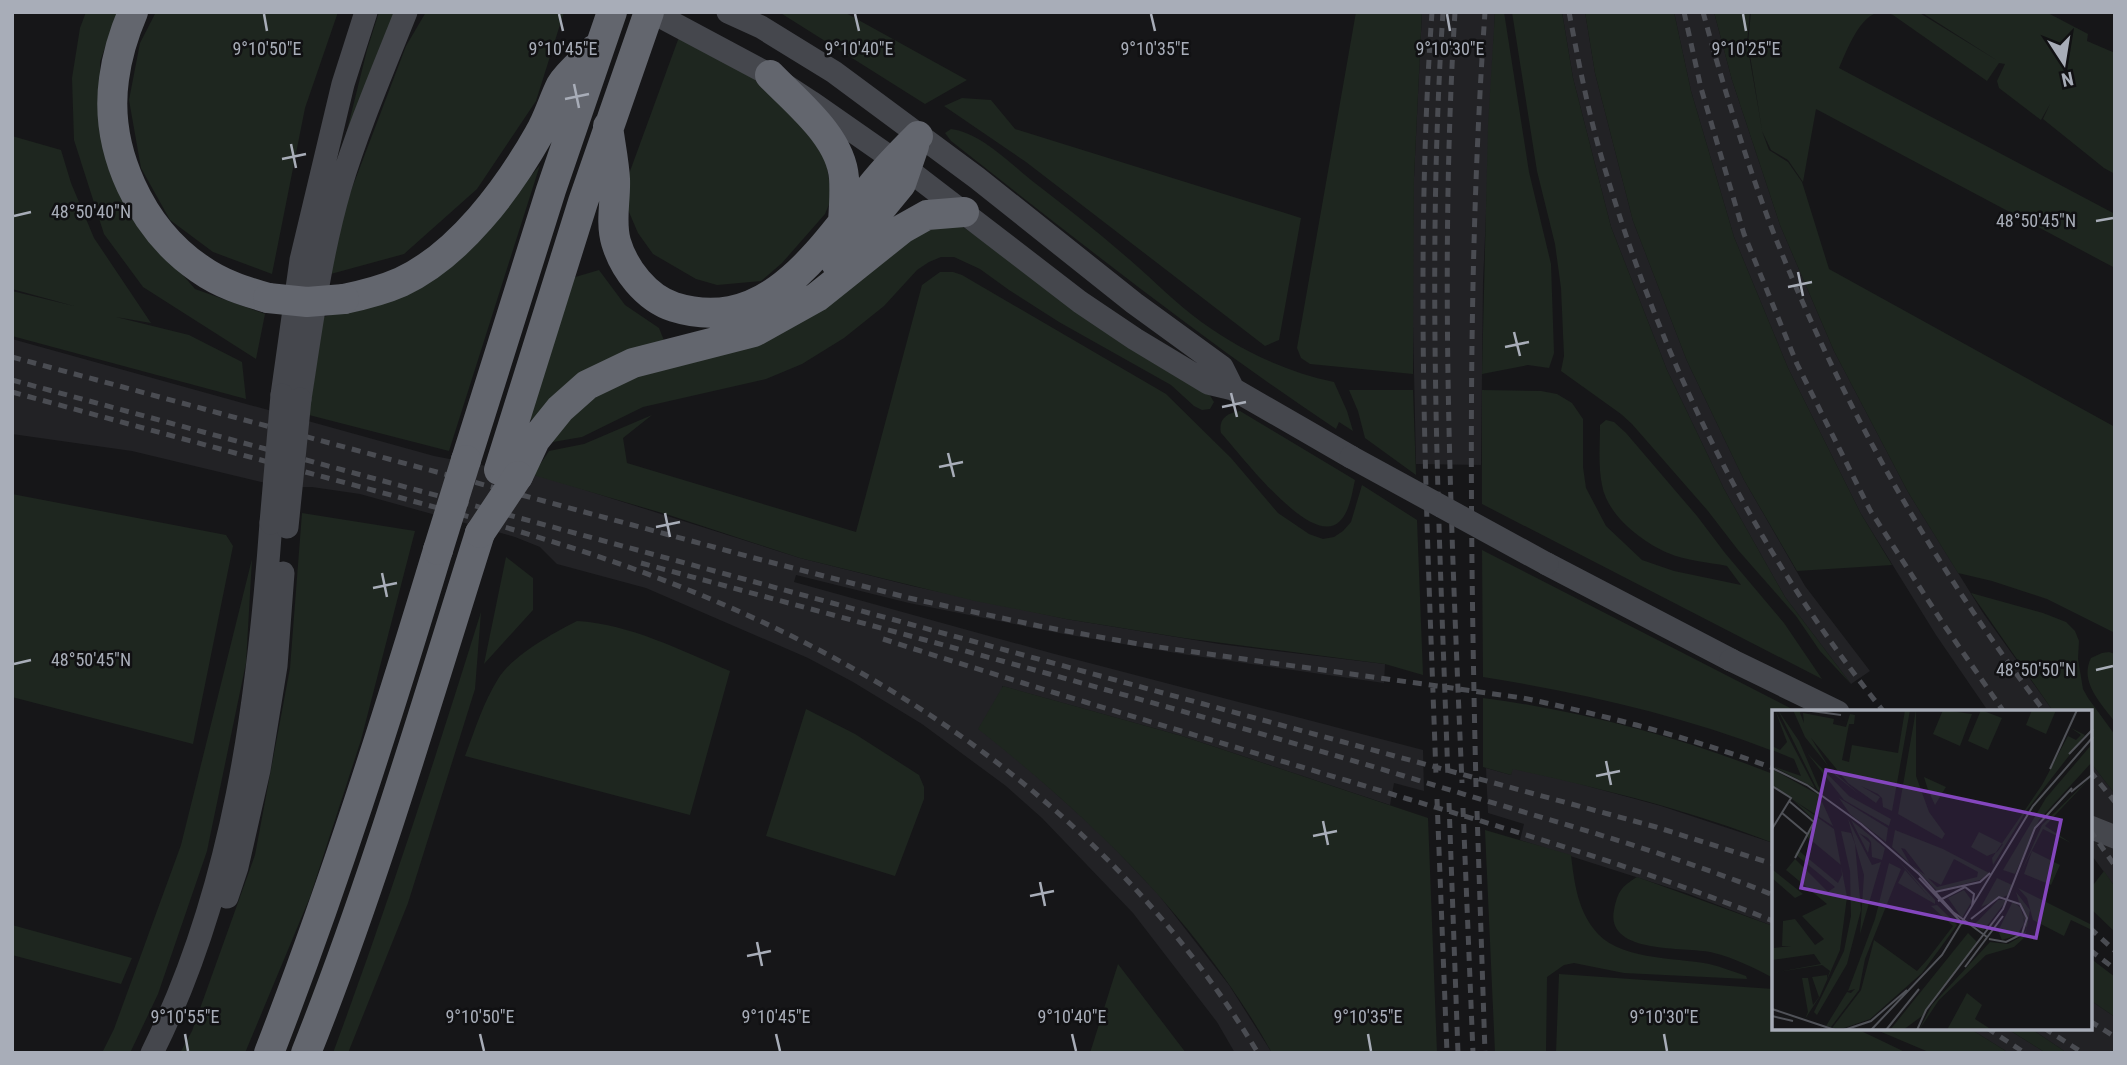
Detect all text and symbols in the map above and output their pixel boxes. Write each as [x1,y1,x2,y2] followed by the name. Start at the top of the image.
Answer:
[2029,28,2099,98] north arrow
[232,38,302,59] text: 9°10'50"E
[528,38,598,59] text: 9°10'45"E
[824,38,894,59] text: 9°10'40"E
[1120,38,1190,59] text: 9°10'35"E
[1415,38,1485,59] text: 9°10'30"E
[1711,38,1781,59] text: 9°10'25"E
[2059,67,2076,92] text: N
[51,201,131,222] text: 48°50'40"N
[1996,210,2076,231] text: 48°50'45"N
[51,649,131,670] text: 48°50'45"N
[1996,659,2076,680] text: 48°50'50"N
[1772,710,2092,1030] inset map
[150,1006,220,1027] text: 9°10'55"E
[445,1006,515,1027] text: 9°10'50"E
[741,1006,811,1027] text: 9°10'45"E
[1037,1006,1107,1027] text: 9°10'40"E
[1333,1006,1403,1027] text: 9°10'35"E
[1629,1006,1699,1027] text: 9°10'30"E

